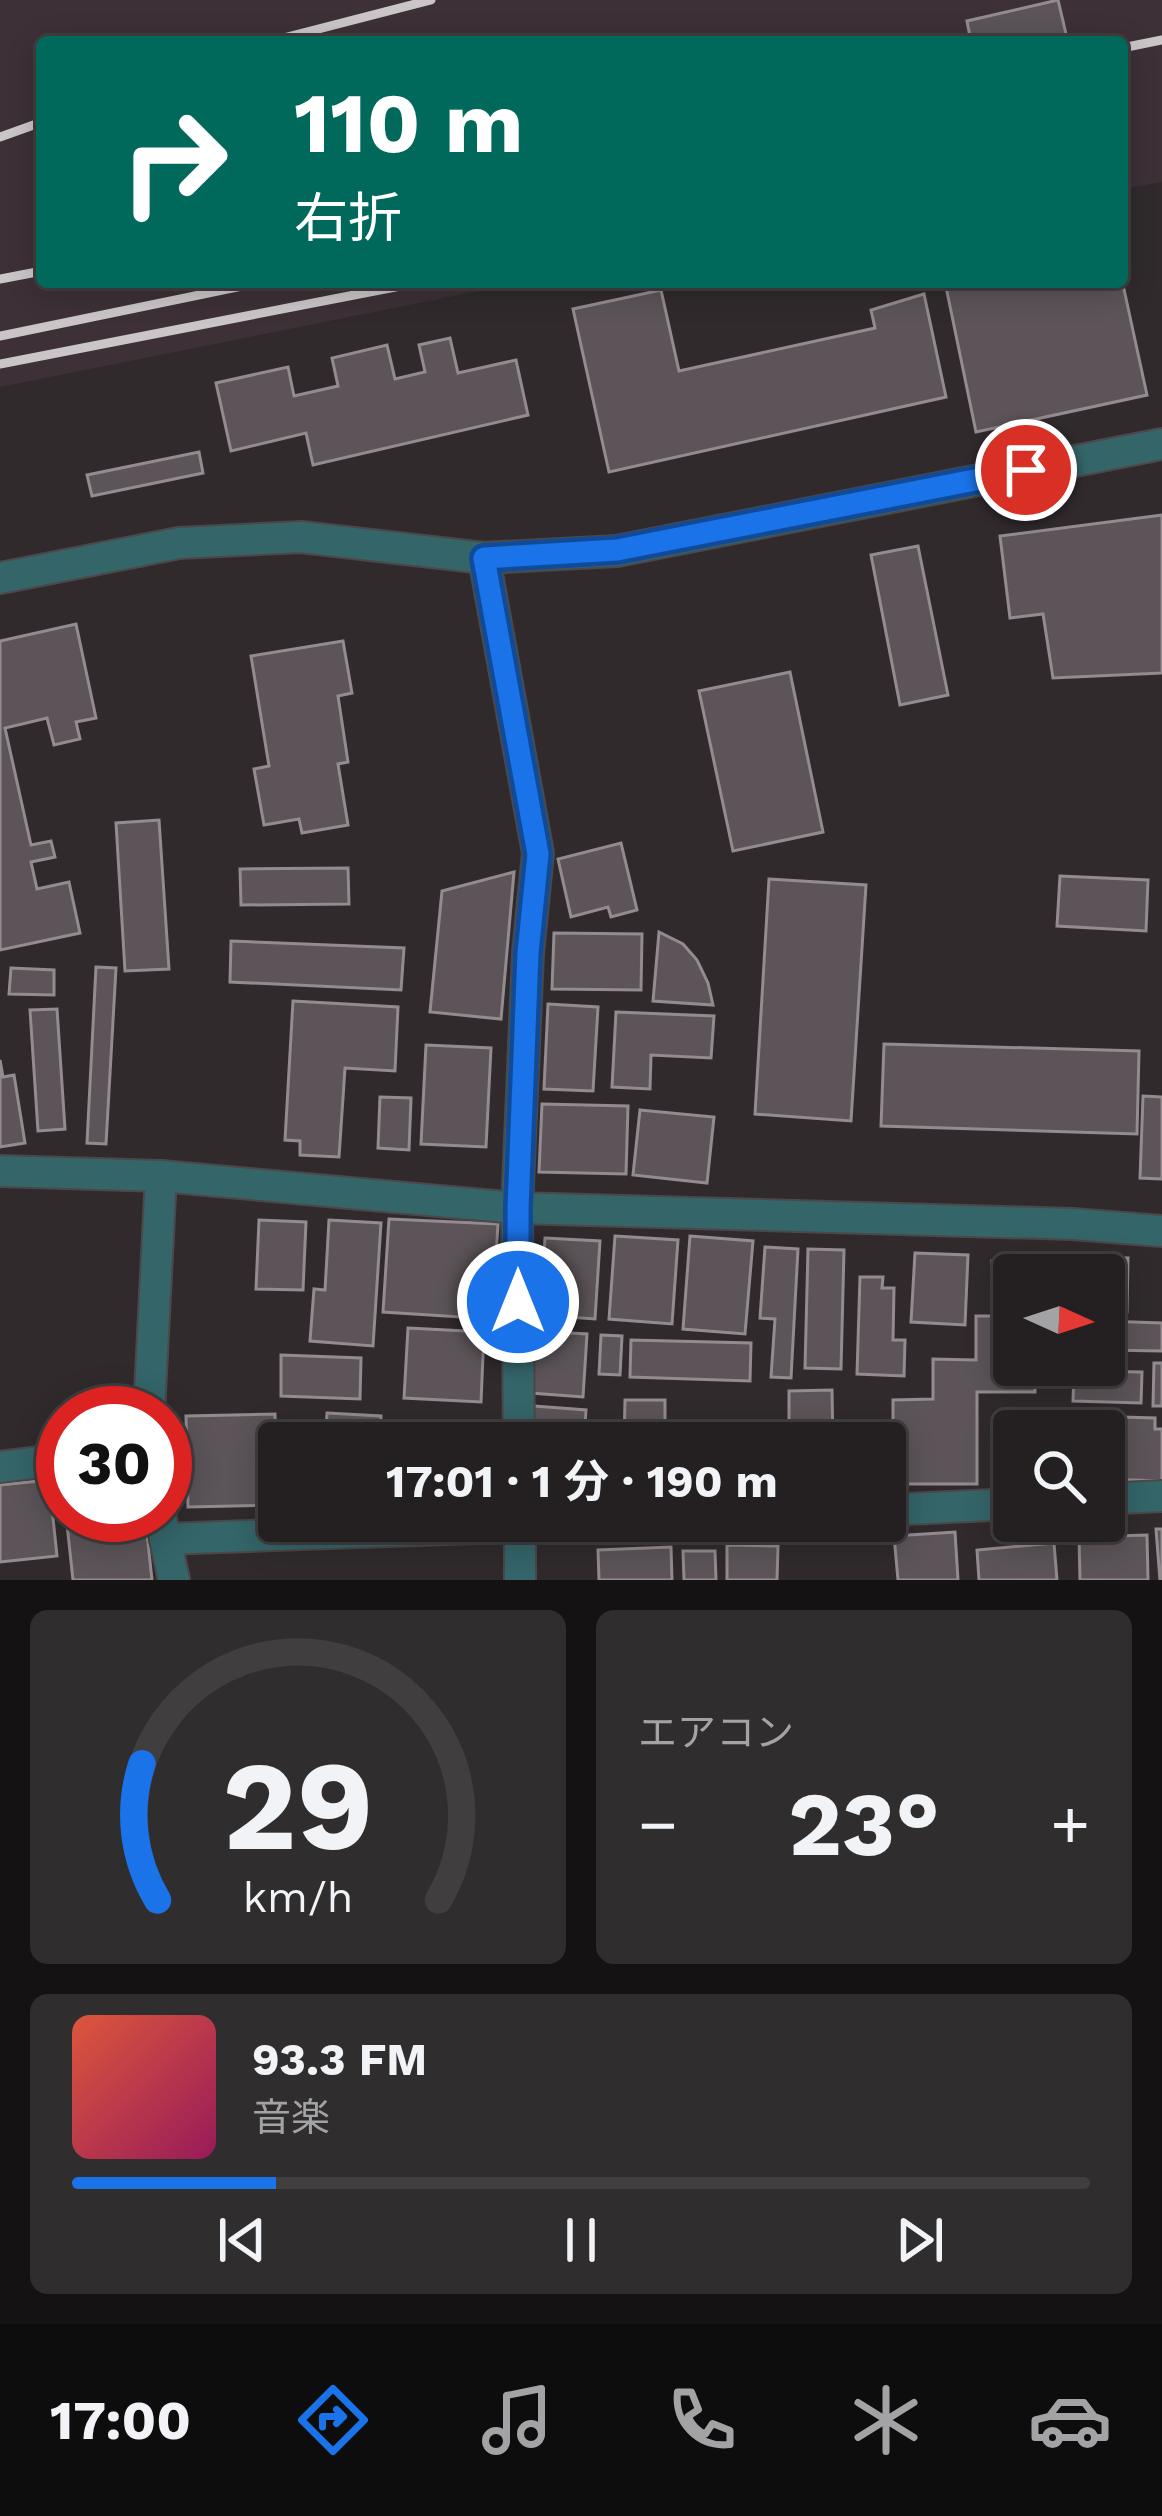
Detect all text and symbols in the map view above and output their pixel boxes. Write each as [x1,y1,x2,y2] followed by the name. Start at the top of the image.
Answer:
[294,74,524,172] text: 110 m
[96,84,252,240] icon: right
[294,187,402,250] text: 右折
[975,419,1077,521] pin
[993,437,1059,503] icon: arrive
[455,1239,581,1365] position arrow
[993,1254,1125,1386] north arrow
[993,1254,1125,1542] map controls
[36,1386,192,1542] speed limit sign: 30
[993,1410,1125,1542] button: search
[386,1455,778,1508] text: 17:01 · 1 分 · 190 m
[638,1710,794,1755] text: エアコン
[222,1733,374,1879] text: 29
[788,1771,940,1877] text: 23°
[638,1786,678,1863] text: −
[1050,1786,1090,1863] text: +
[243,1872,353,1922] text: km/h
[252,2033,427,2086] text: 93.3 FM
[252,2095,330,2140] text: 音楽
[209,2207,275,2273] icon: previous
[548,2207,614,2273] icon: pause
[887,2207,953,2273] icon: next
[291,2378,375,2462] icon: directions
[475,2378,559,2462] icon: music
[660,2378,744,2462] icon: phone
[844,2378,928,2462] icon: climate
[1028,2378,1112,2462] icon: car
[50,2389,191,2452] text: 17:00

